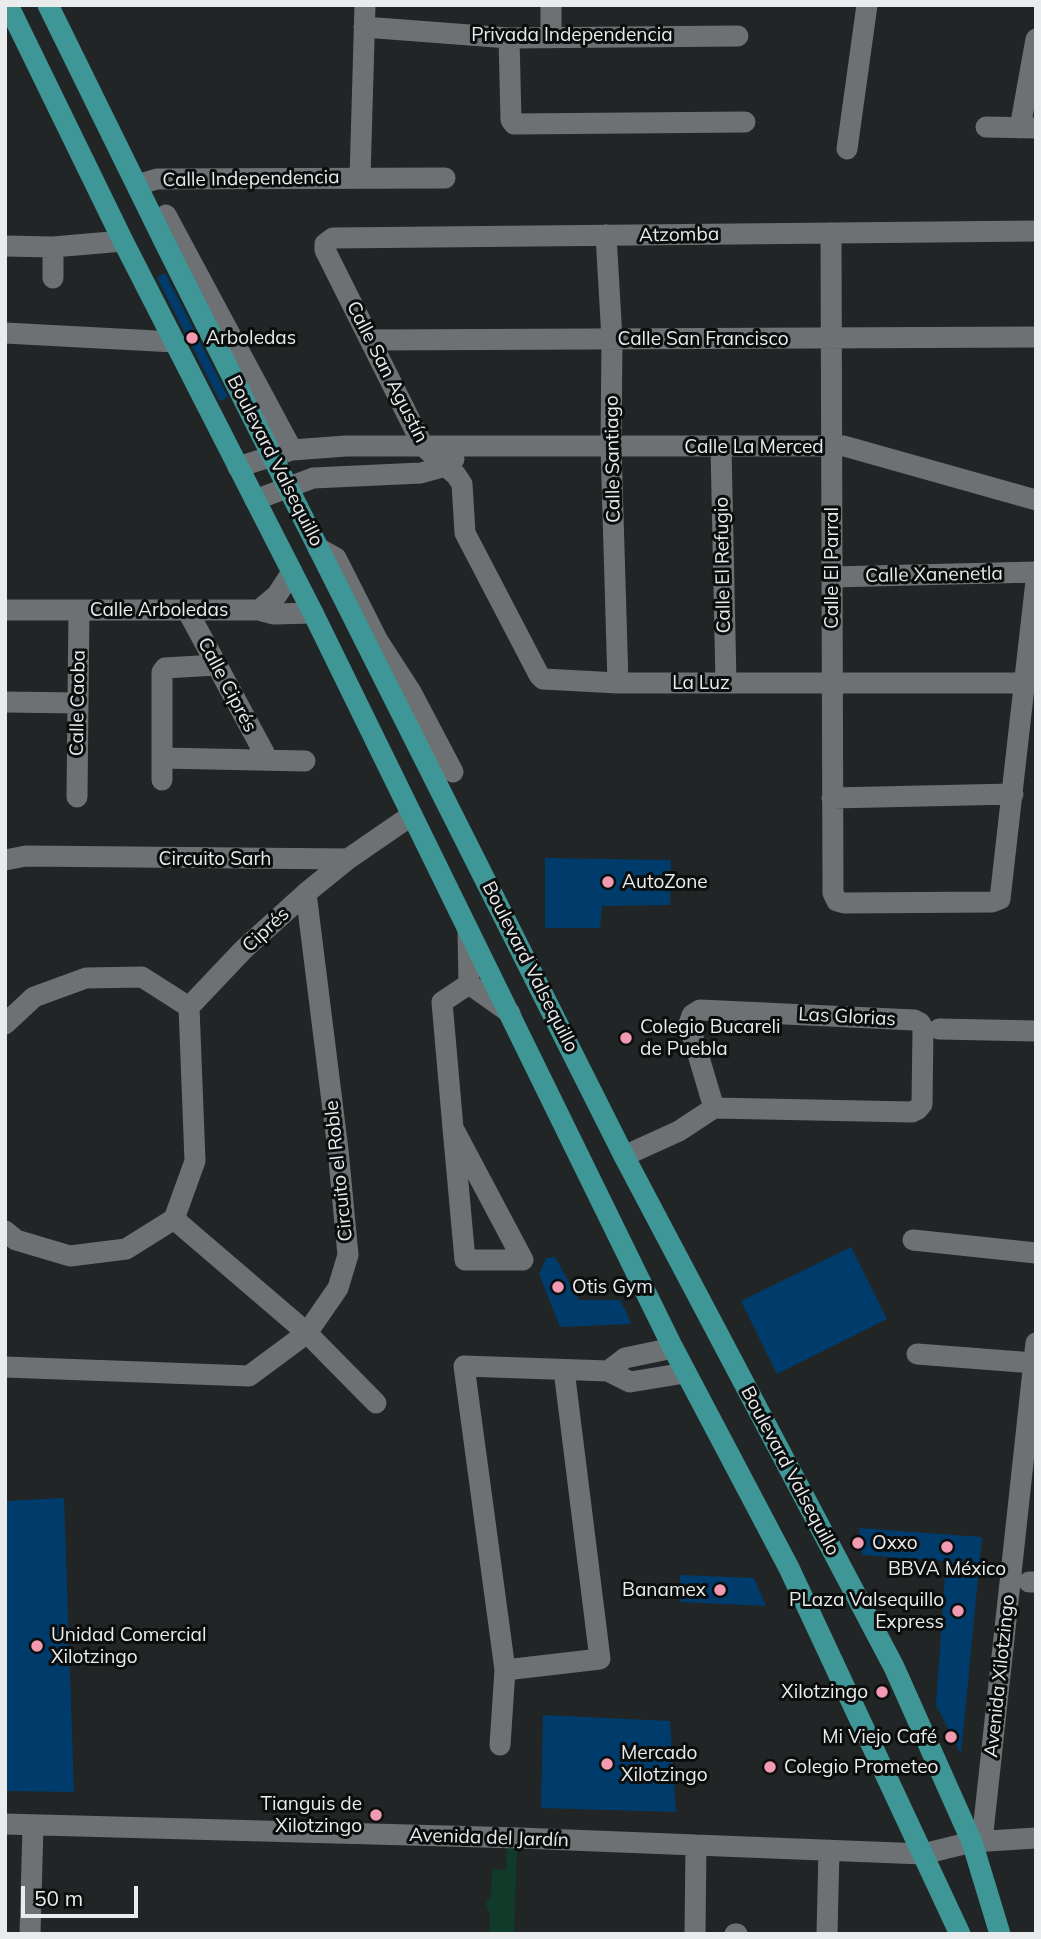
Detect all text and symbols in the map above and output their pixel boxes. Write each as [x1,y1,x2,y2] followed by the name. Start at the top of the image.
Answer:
[471,24,673,46] street label: Privada Independencia
[162,166,340,192] street label: Calle Independencia
[639,223,719,247] street label: Atzomba
[342,297,432,447] street label: Calle San Agustín
[206,327,296,349] place label: Arboledas
[618,328,788,350] street label: Calle San Francisco
[184,330,200,346] marker: Arboledas
[222,372,328,550] street label: Boulevard Valsequillo
[600,395,626,523] street label: Calle Santiago
[684,436,824,458] street label: Calle La Merced
[710,497,736,633] street label: Calle El Refugio
[821,507,843,629] street label: Calle El Parral
[865,562,1003,588] street label: Calle Xanenetla
[90,599,228,621] street label: Calle Arboledas
[193,634,261,736] street label: Calle Ciprés
[66,650,90,756] street label: Calle Caoba
[672,672,730,694] street label: La Luz
[159,848,271,870] street label: Circuito Sarh
[622,871,708,893] place label: AutoZone
[600,874,616,890] marker: AutoZone
[477,878,583,1056] street label: Boulevard Valsequillo
[238,903,294,957] street label: Ciprés
[798,1003,896,1031] street label: Las Glorias
[640,1016,781,1060] place label: Colegio Bucareli de Puebla
[618,1030,634,1046] marker: Colegio Bucareli de Puebla
[320,1099,358,1243] street label: Circuito el Roble
[572,1276,653,1298] place label: Otis Gym
[550,1279,566,1295] marker: Otis Gym
[736,1382,844,1560] street label: Boulevard Valsequillo
[872,1532,918,1554] place label: Oxxo
[850,1535,866,1551] marker: Oxxo
[939,1539,955,1555] marker: BBVA México
[888,1558,1006,1580] place label: BBVA México
[622,1579,706,1601] place label: Banamex
[712,1582,728,1598] marker: Banamex
[789,1589,944,1633] place label: PLaza Valsequillo Express
[980,1593,1020,1759] street label: Avenida Xilotzingo
[950,1603,966,1619] marker: PLaza Valsequillo Express
[51,1624,207,1668] place label: Unidad Comercial Xilotzingo
[29,1638,45,1654] marker: Unidad Comercial Xilotzingo
[781,1681,868,1703] place label: Xilotzingo
[874,1684,890,1700] marker: Xilotzingo
[822,1726,937,1748] place label: Mi Viejo Café
[943,1729,959,1745] marker: Mi Viejo Café
[621,1742,708,1786] place label: Mercado Xilotzingo
[599,1756,615,1772] marker: Mercado Xilotzingo
[784,1756,938,1778] place label: Colegio Prometeo
[762,1759,778,1775] marker: Colegio Prometeo
[260,1793,362,1837] place label: Tianguis de Xilotzingo
[368,1807,384,1823] marker: Tianguis de Xilotzingo
[409,1824,569,1852] street label: Avenida del Jardín
[24,1872,142,1916] scale bar
[34,1885,83,1911] text: 50 m

